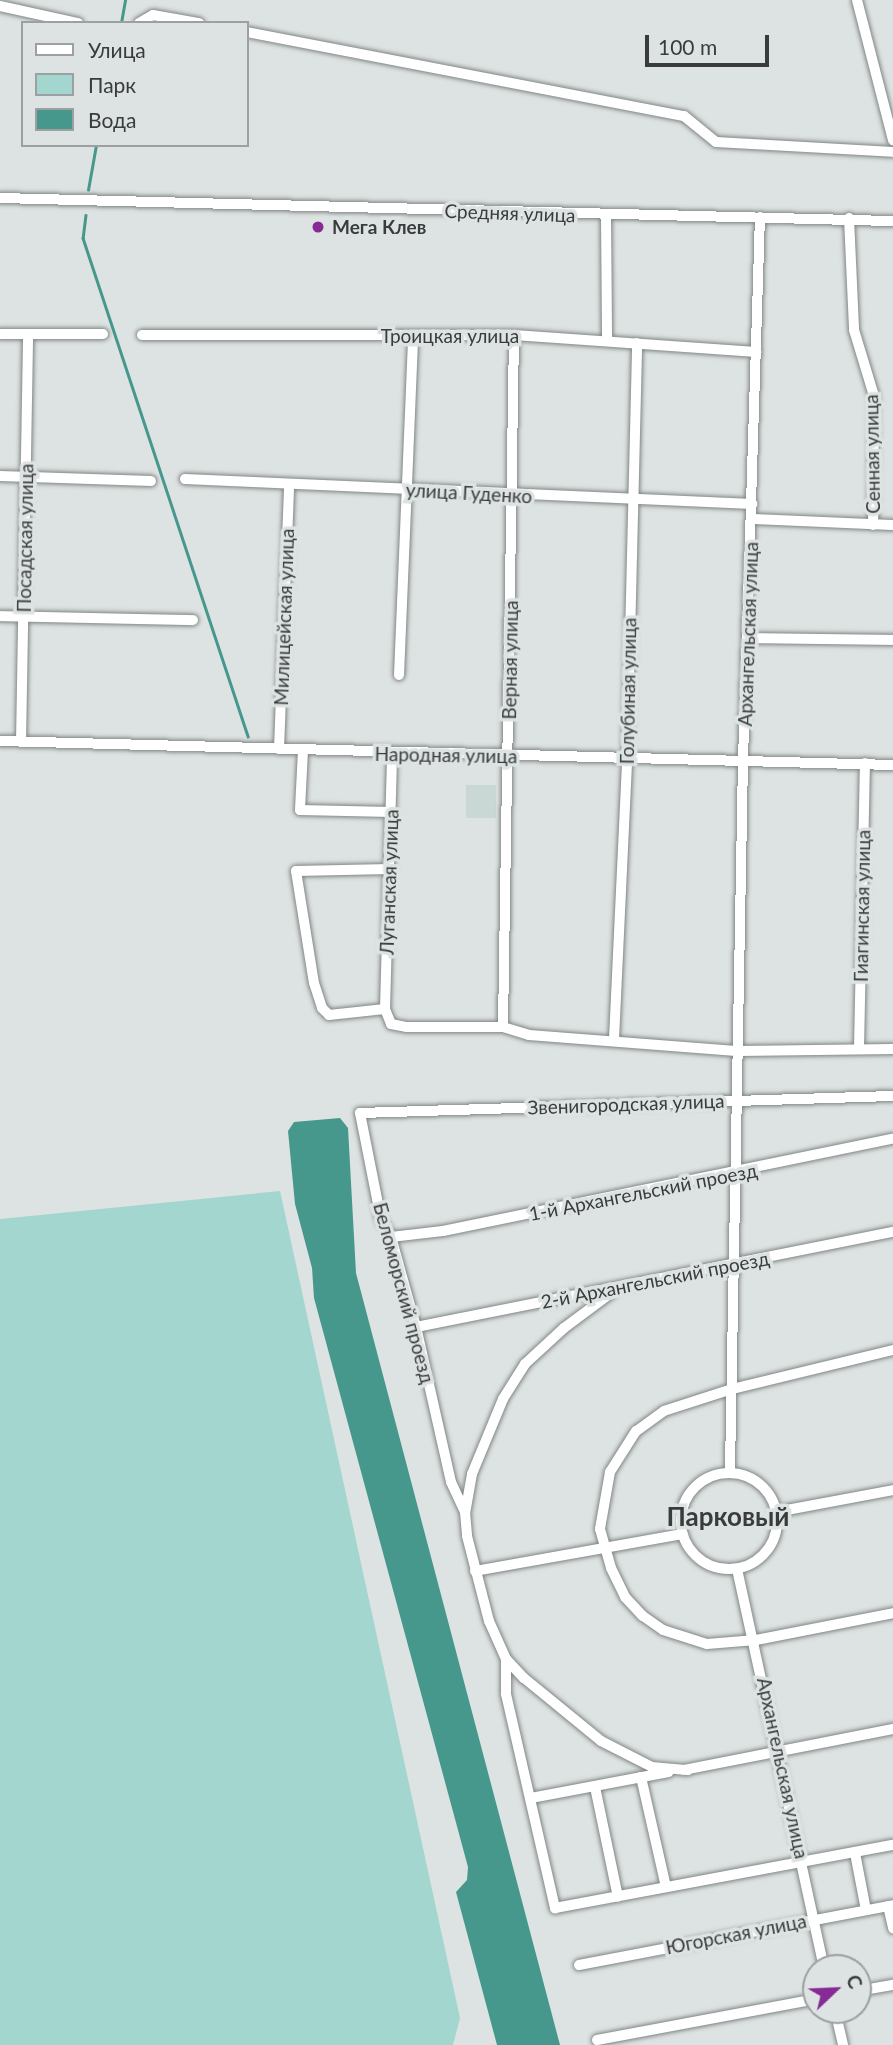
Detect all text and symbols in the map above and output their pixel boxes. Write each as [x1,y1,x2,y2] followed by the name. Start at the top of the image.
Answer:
[21,21,248,147] legend
[648,21,772,65] scale bar
[658,34,717,59] text: 100 m
[88,37,146,62] text: Улица
[88,72,136,97] text: Парк
[88,107,136,132] text: Вода
[444,199,576,227] street label: Средняя улица
[332,216,426,238] place label: Мега Клев
[310,219,326,235] marker: Мега Клев
[381,325,519,347] street label: Троицкая улица
[860,394,884,514] street label: Сенная улица
[12,463,38,613] street label: Посадская улица
[405,478,533,508] street label: улица Гуденко
[270,528,298,706] street label: Милицейская улица
[733,541,763,727] street label: Архангельская улица
[498,600,522,720] street label: Верная улица
[615,617,641,765] street label: Голубиная улица
[374,742,518,768] street label: Народная улица
[375,809,403,955] street label: Луганская улица
[849,830,875,982] street label: Гиагинская улица
[527,1089,725,1119] street label: Звенигородская улица
[527,1159,759,1225] street label: 1-й Архангельский проезд
[369,1200,439,1386] street label: Беломорский проезд
[539,1247,771,1313] street label: 2-й Архангельский проезд
[666,1501,790,1533] district label: Парковый
[753,1675,813,1861] street label: Архангельская улица
[664,1909,808,1959] street label: Югорская улица
[802,1954,872,2024] north arrow
[842,1971,868,1992] text: С

